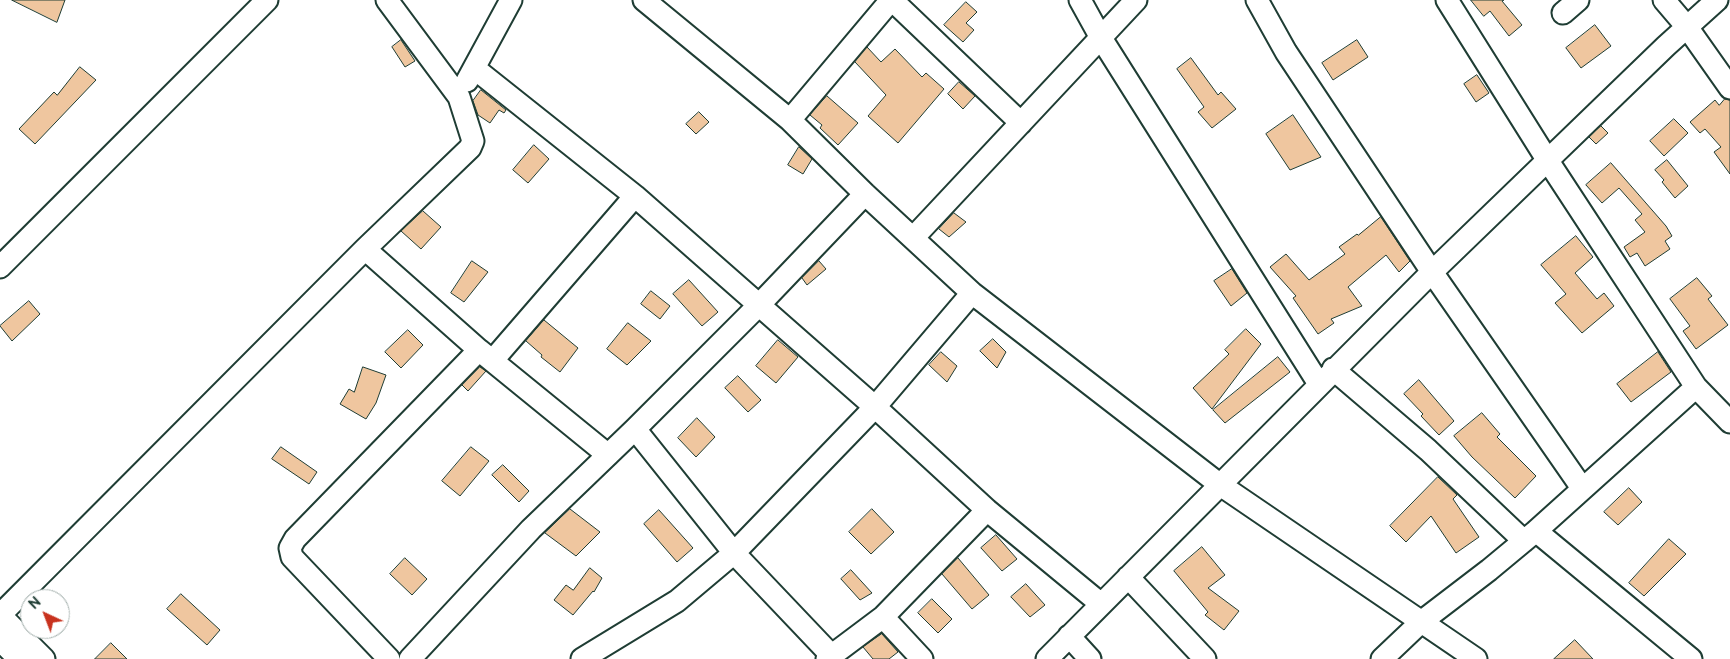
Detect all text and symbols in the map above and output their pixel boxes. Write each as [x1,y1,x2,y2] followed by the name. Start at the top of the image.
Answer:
[20,589,70,639] north arrow
[25,594,45,613] text: N

